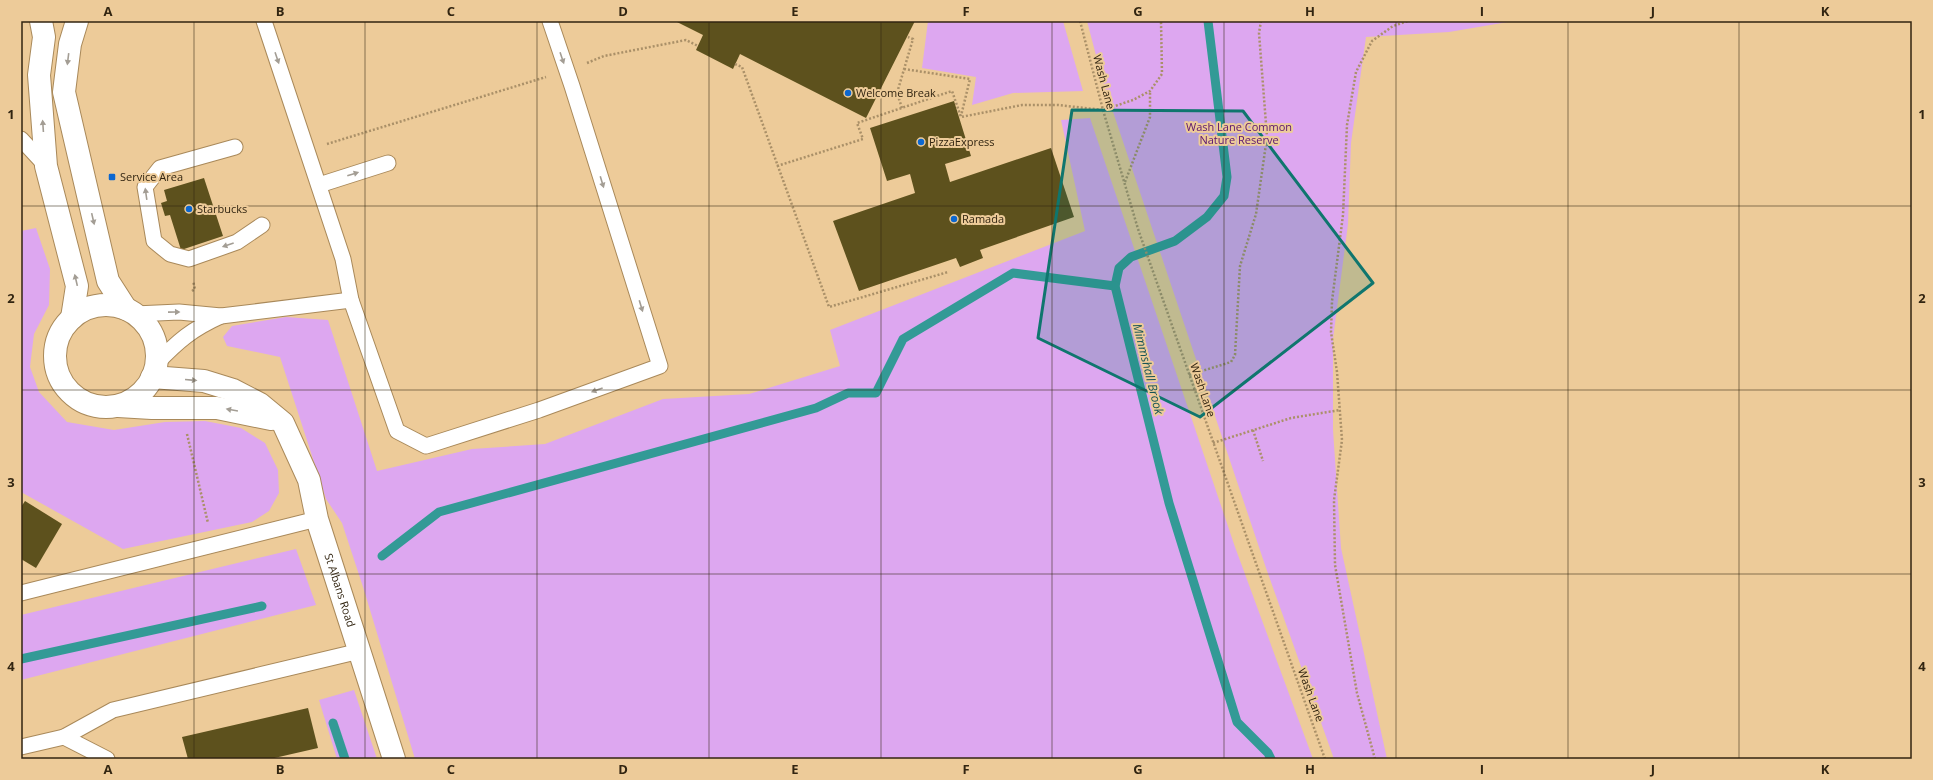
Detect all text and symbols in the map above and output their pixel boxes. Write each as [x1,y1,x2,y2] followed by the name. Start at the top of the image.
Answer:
[104,2,113,20] text: A
[276,2,285,20] text: B
[447,2,455,20] text: C
[618,2,628,20] text: D
[791,2,799,20] text: E
[962,2,970,20] text: F
[1133,2,1143,20] text: G
[1305,2,1315,20] text: H
[1480,2,1484,20] text: I
[1650,2,1655,20] text: J
[1821,2,1830,20] text: K
[274,52,280,64] one-way arrow
[559,52,565,64] one-way arrow
[65,53,71,65] one-way arrow
[1090,53,1119,111] street label: Wash Lane
[856,85,936,100] place label: Welcome Break
[843,88,853,98] marker: Welcome Break
[7,105,15,123] text: 1
[1918,105,1926,123] text: 1
[1186,119,1292,147] park label: Wash Lane Common Nature Reserve
[39,120,46,132] one-way arrow
[929,134,995,149] place label: PizzaExpress
[916,137,926,147] marker: PizzaExpress
[120,169,183,184] place label: Service Area
[347,171,359,177] one-way arrow
[107,172,117,182] marker: Service Area
[599,176,605,188] one-way arrow
[143,187,149,200] one-way arrow
[197,201,247,216] place label: Starbucks
[184,204,194,214] marker: Starbucks
[962,211,1004,226] place label: Ramada
[91,213,97,226] one-way arrow
[949,214,959,224] marker: Ramada
[222,242,234,248] one-way arrow
[72,274,78,286] one-way arrow
[7,289,15,307] text: 2
[1918,289,1926,307] text: 2
[638,300,644,312] one-way arrow
[168,309,180,316] one-way arrow
[1129,322,1168,417] water label: Mimmshall Brook
[1187,361,1220,419] street label: Wash Lane
[185,377,197,383] one-way arrow
[591,387,603,393] one-way arrow
[226,407,238,413] one-way arrow
[7,473,15,491] text: 3
[1918,473,1926,491] text: 3
[321,551,359,629] street label: St Albans Road
[7,657,15,675] text: 4
[1918,657,1926,675] text: 4
[1295,666,1328,724] street label: Wash Lane
[104,760,113,778] text: A
[276,760,285,778] text: B
[447,760,455,778] text: C
[618,760,628,778] text: D
[791,760,799,778] text: E
[962,760,970,778] text: F
[1133,760,1143,778] text: G
[1305,760,1315,778] text: H
[1480,760,1484,778] text: I
[1650,760,1655,778] text: J
[1821,760,1830,778] text: K

